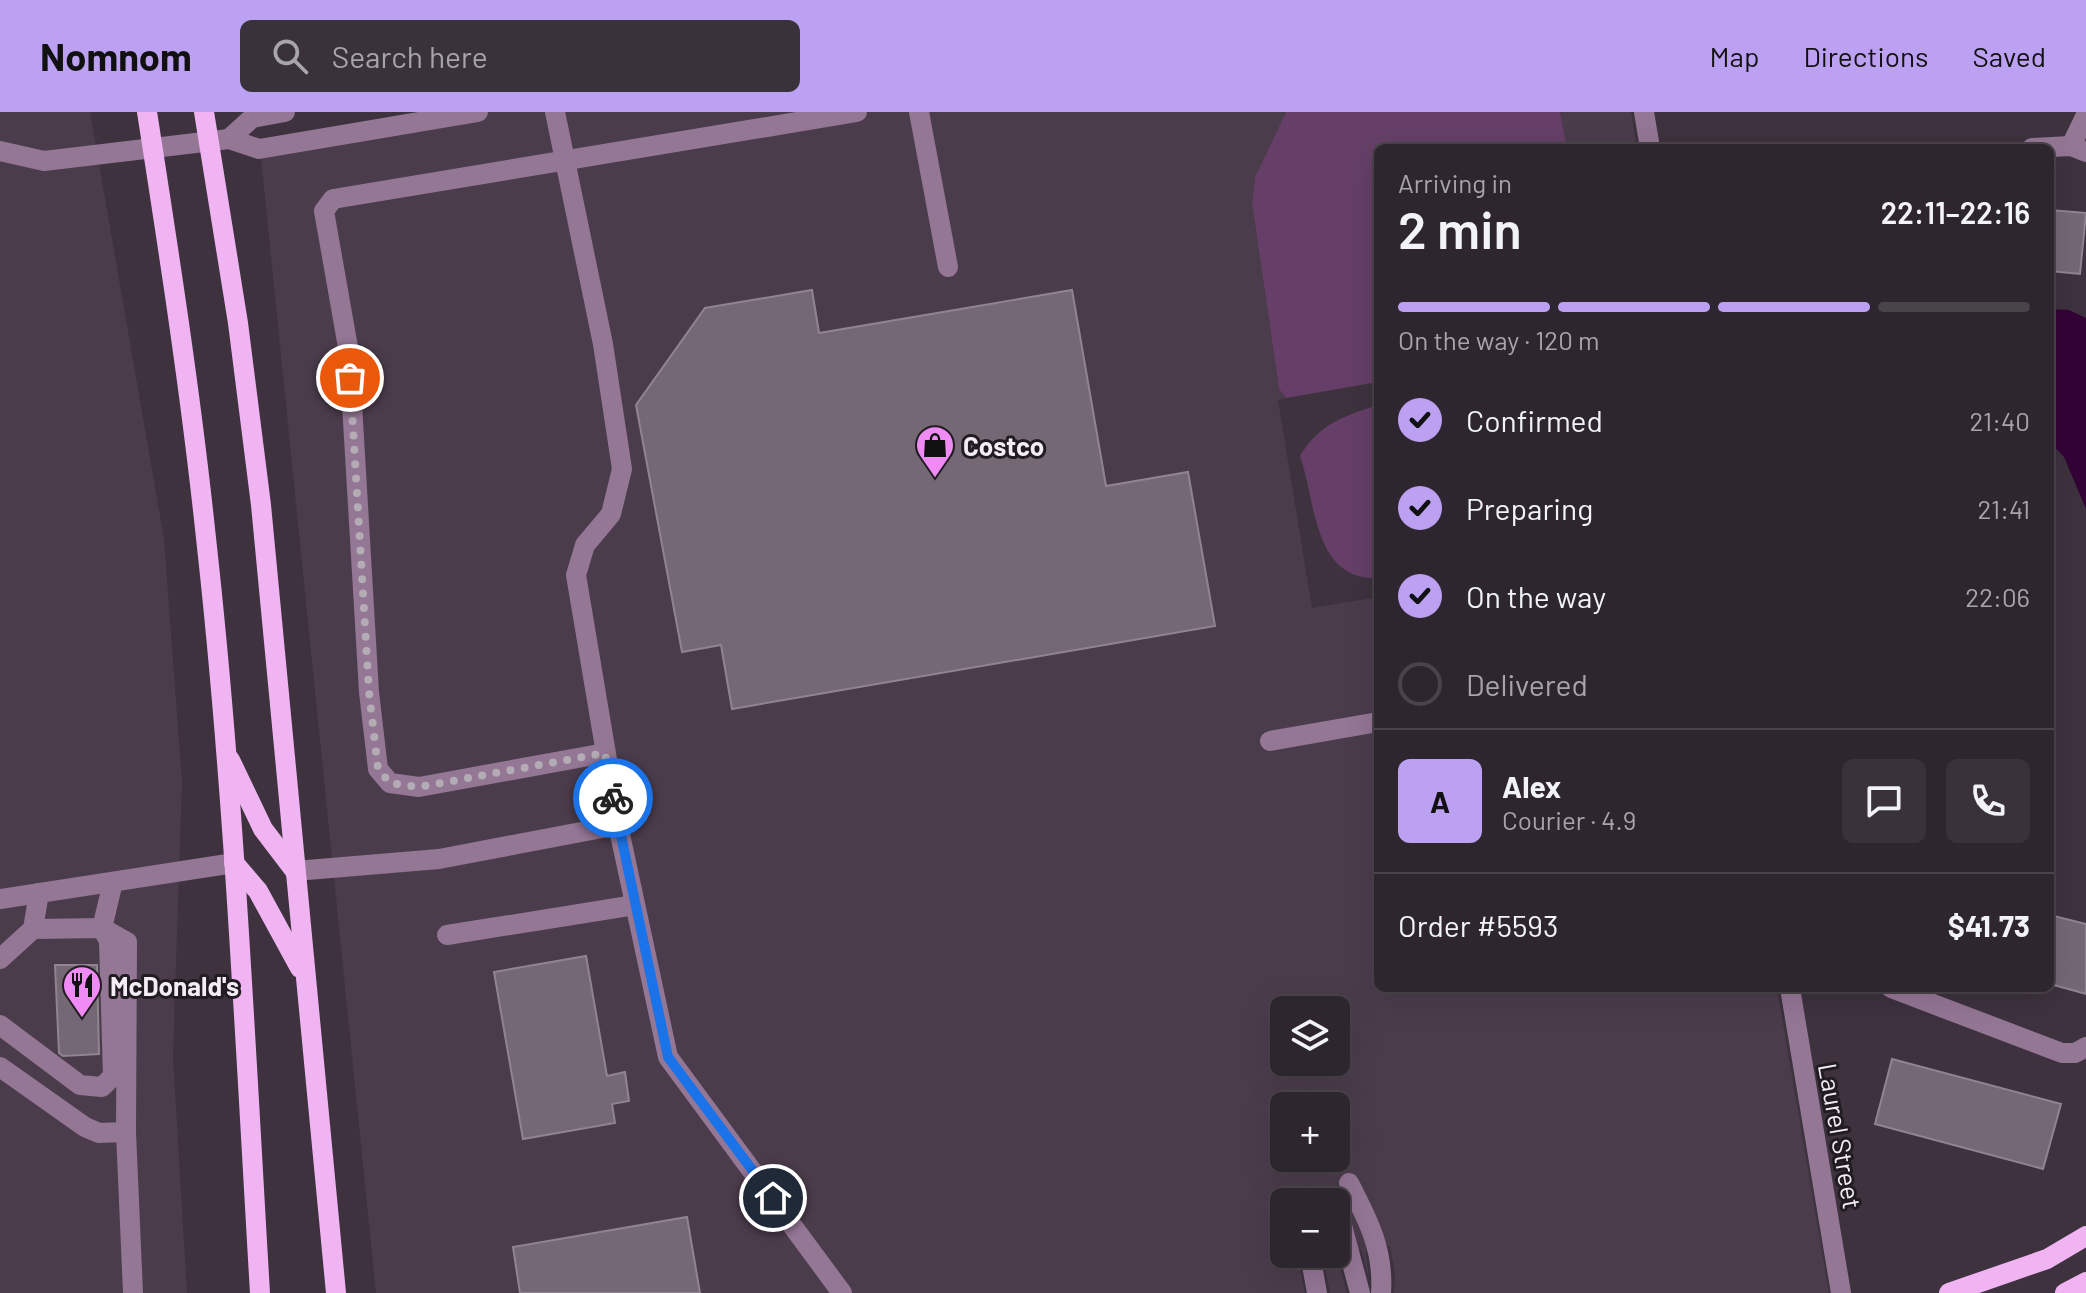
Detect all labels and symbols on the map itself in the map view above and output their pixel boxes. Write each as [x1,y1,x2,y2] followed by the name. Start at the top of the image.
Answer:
[316,344,384,412] pin
[914,424,956,479] shop icon: Costco
[963,430,1044,461] place label: Costco
[573,758,653,838] courier
[61,964,103,1019] restaurant icon: McDonald's
[110,970,239,1001] place label: McDonald's
[1813,1061,1869,1211] street label: Laurel Street
[739,1164,807,1232] pin

